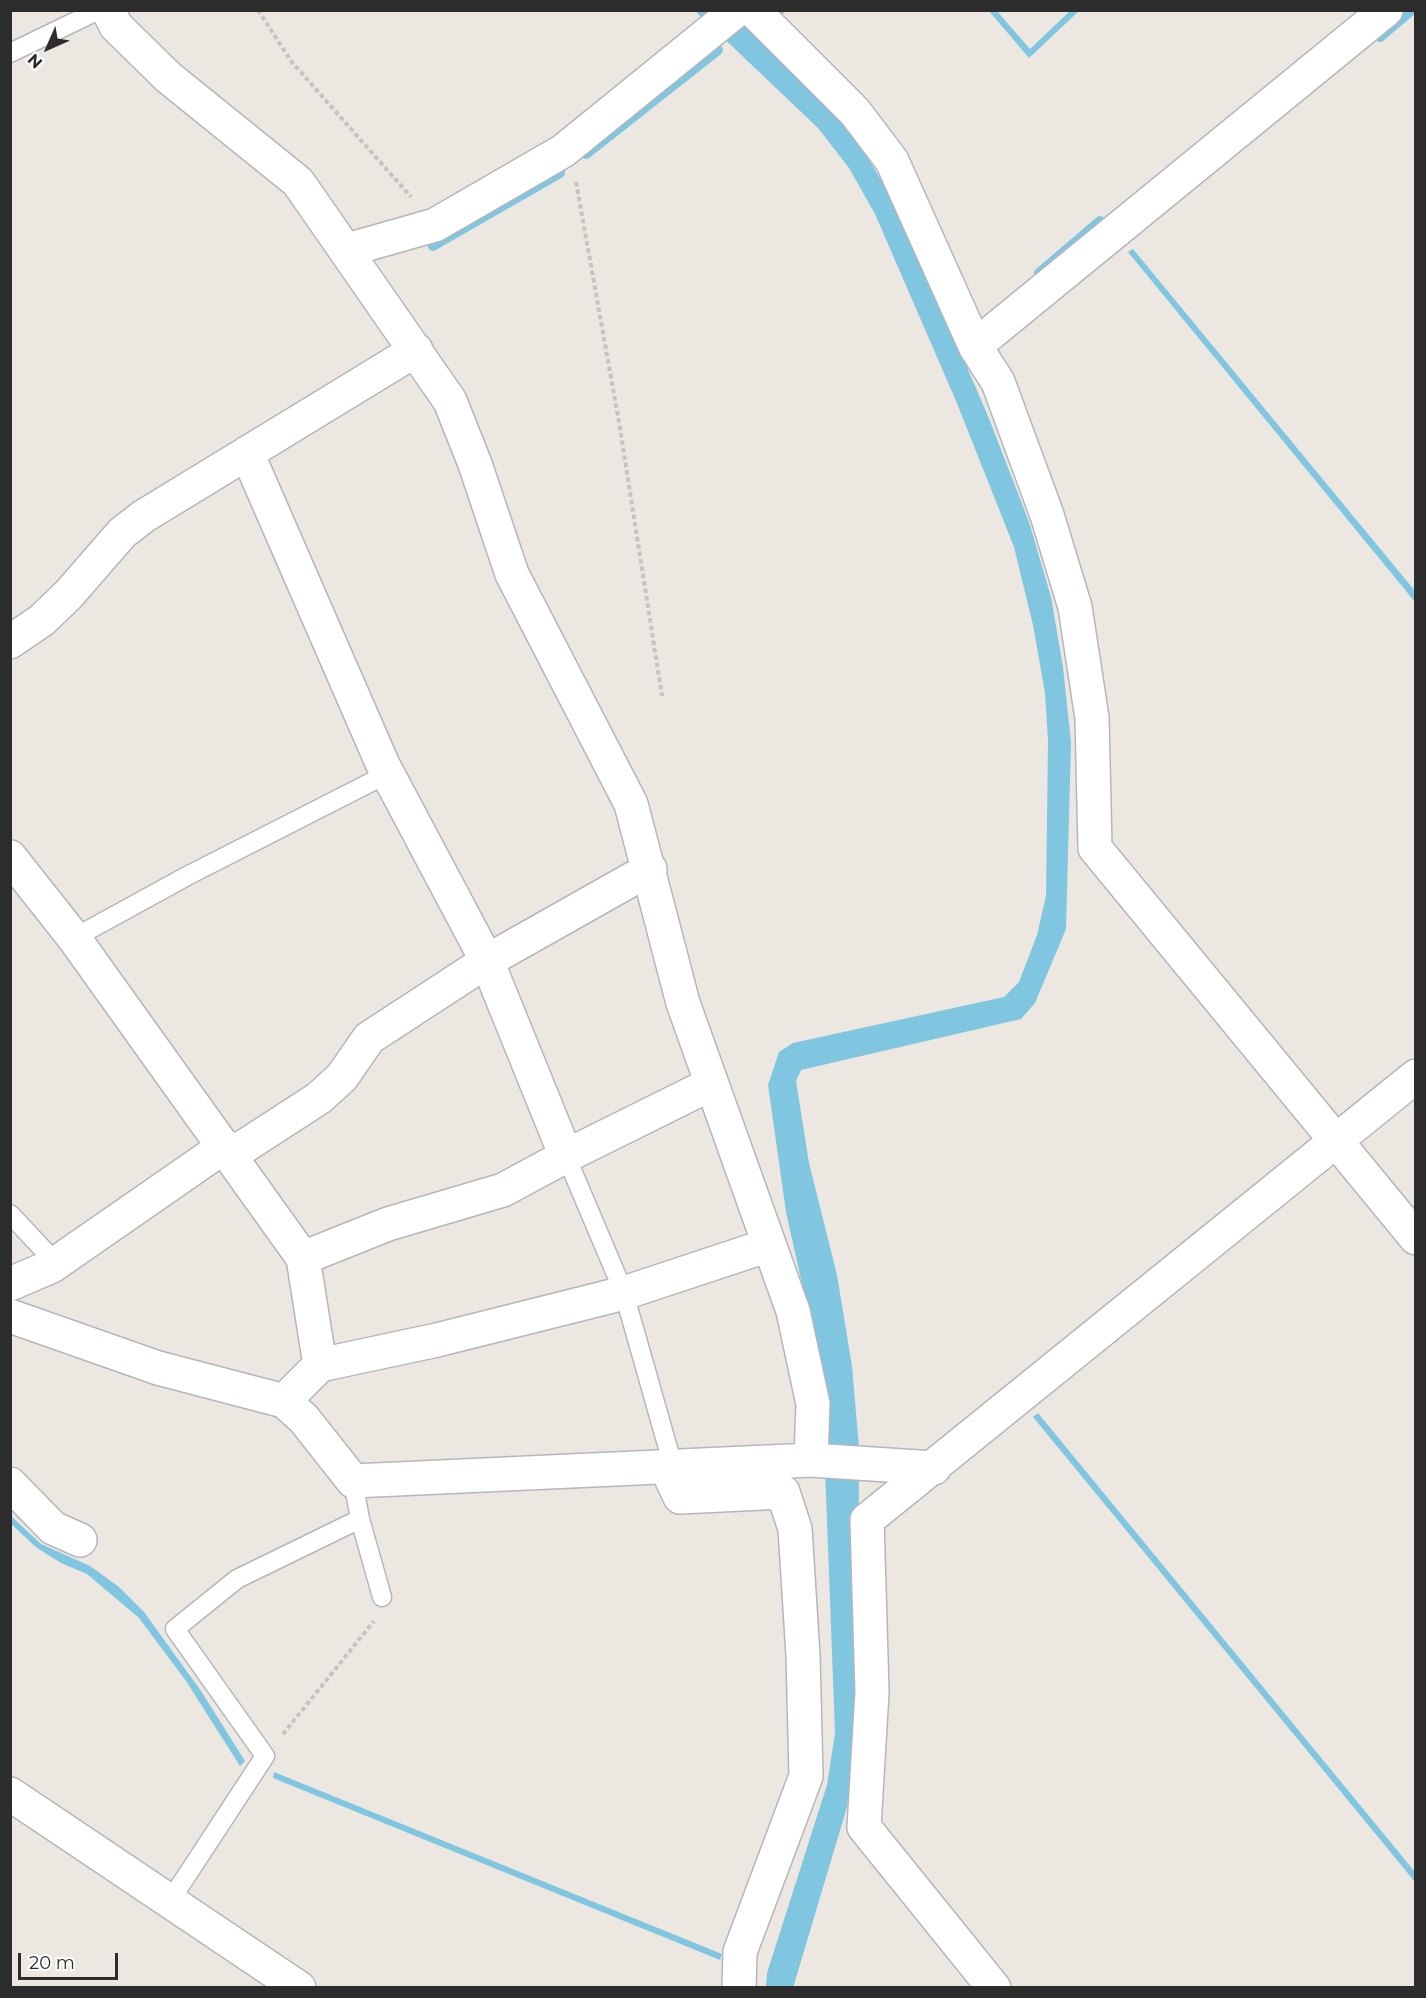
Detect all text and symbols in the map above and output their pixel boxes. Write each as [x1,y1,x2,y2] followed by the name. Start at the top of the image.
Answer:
[18,18,78,78] north arrow
[24,50,46,72] text: N
[21,1941,122,1979] scale bar
[29,1952,75,1974] text: 20 m

